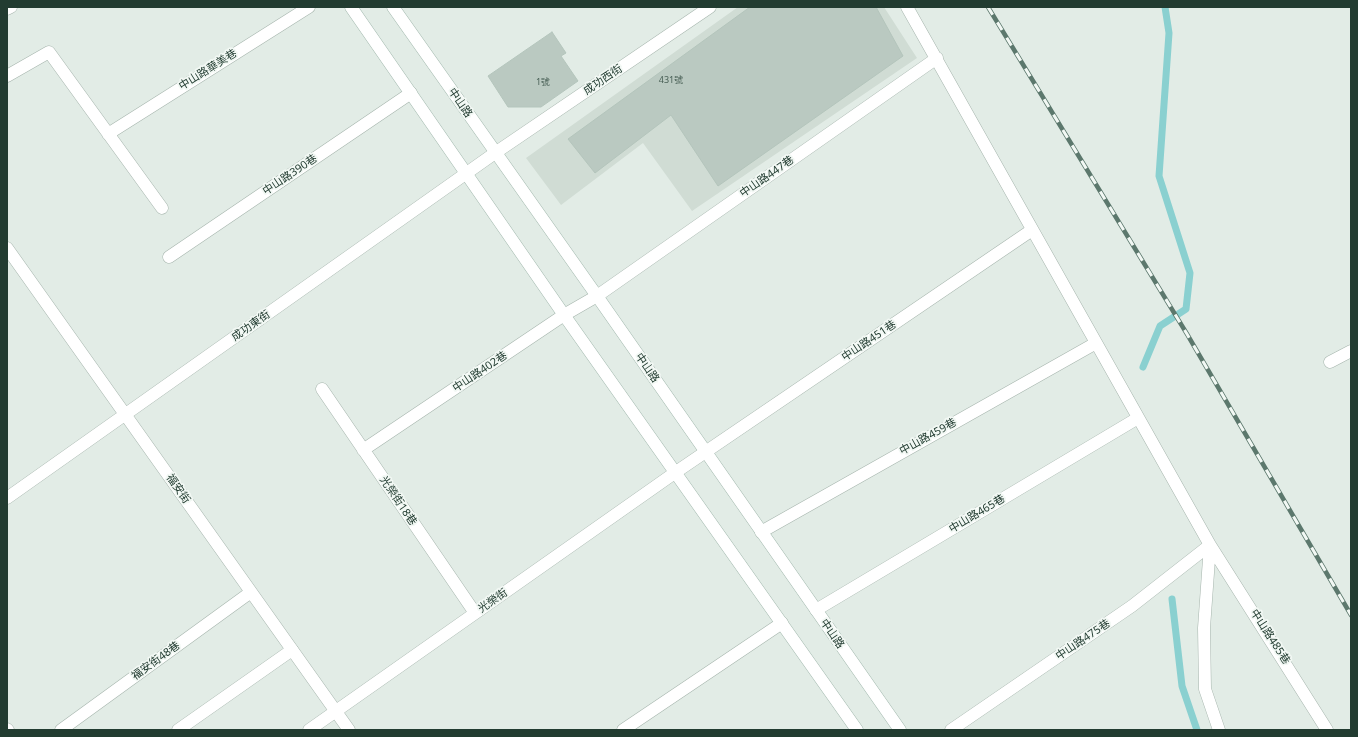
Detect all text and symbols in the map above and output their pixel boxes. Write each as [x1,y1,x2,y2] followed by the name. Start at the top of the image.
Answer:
[177,47,239,93] street label: 中山路華美巷
[581,62,625,98] street label: 成功西街
[659,75,683,85] house number: 431號
[536,77,550,87] house number: 1號
[445,86,475,120] street label: 中山路
[260,152,320,198] street label: 中山路390巷
[737,154,797,200] street label: 中山路447巷
[229,308,273,344] street label: 成功東街
[839,318,899,364] street label: 中山路451巷
[450,349,510,395] street label: 中山路402巷
[632,351,662,385] street label: 中山路
[897,416,959,458] street label: 中山路459巷
[163,472,193,506] street label: 福安街
[377,474,419,528] street label: 光榮街18巷
[947,492,1007,536] street label: 中山路465巷
[476,586,510,616] street label: 光榮街
[1247,607,1293,667] street label: 中山路485巷
[817,617,847,651] street label: 中山路
[1053,617,1113,663] street label: 中山路475巷
[129,639,183,683] street label: 福安街48巷

